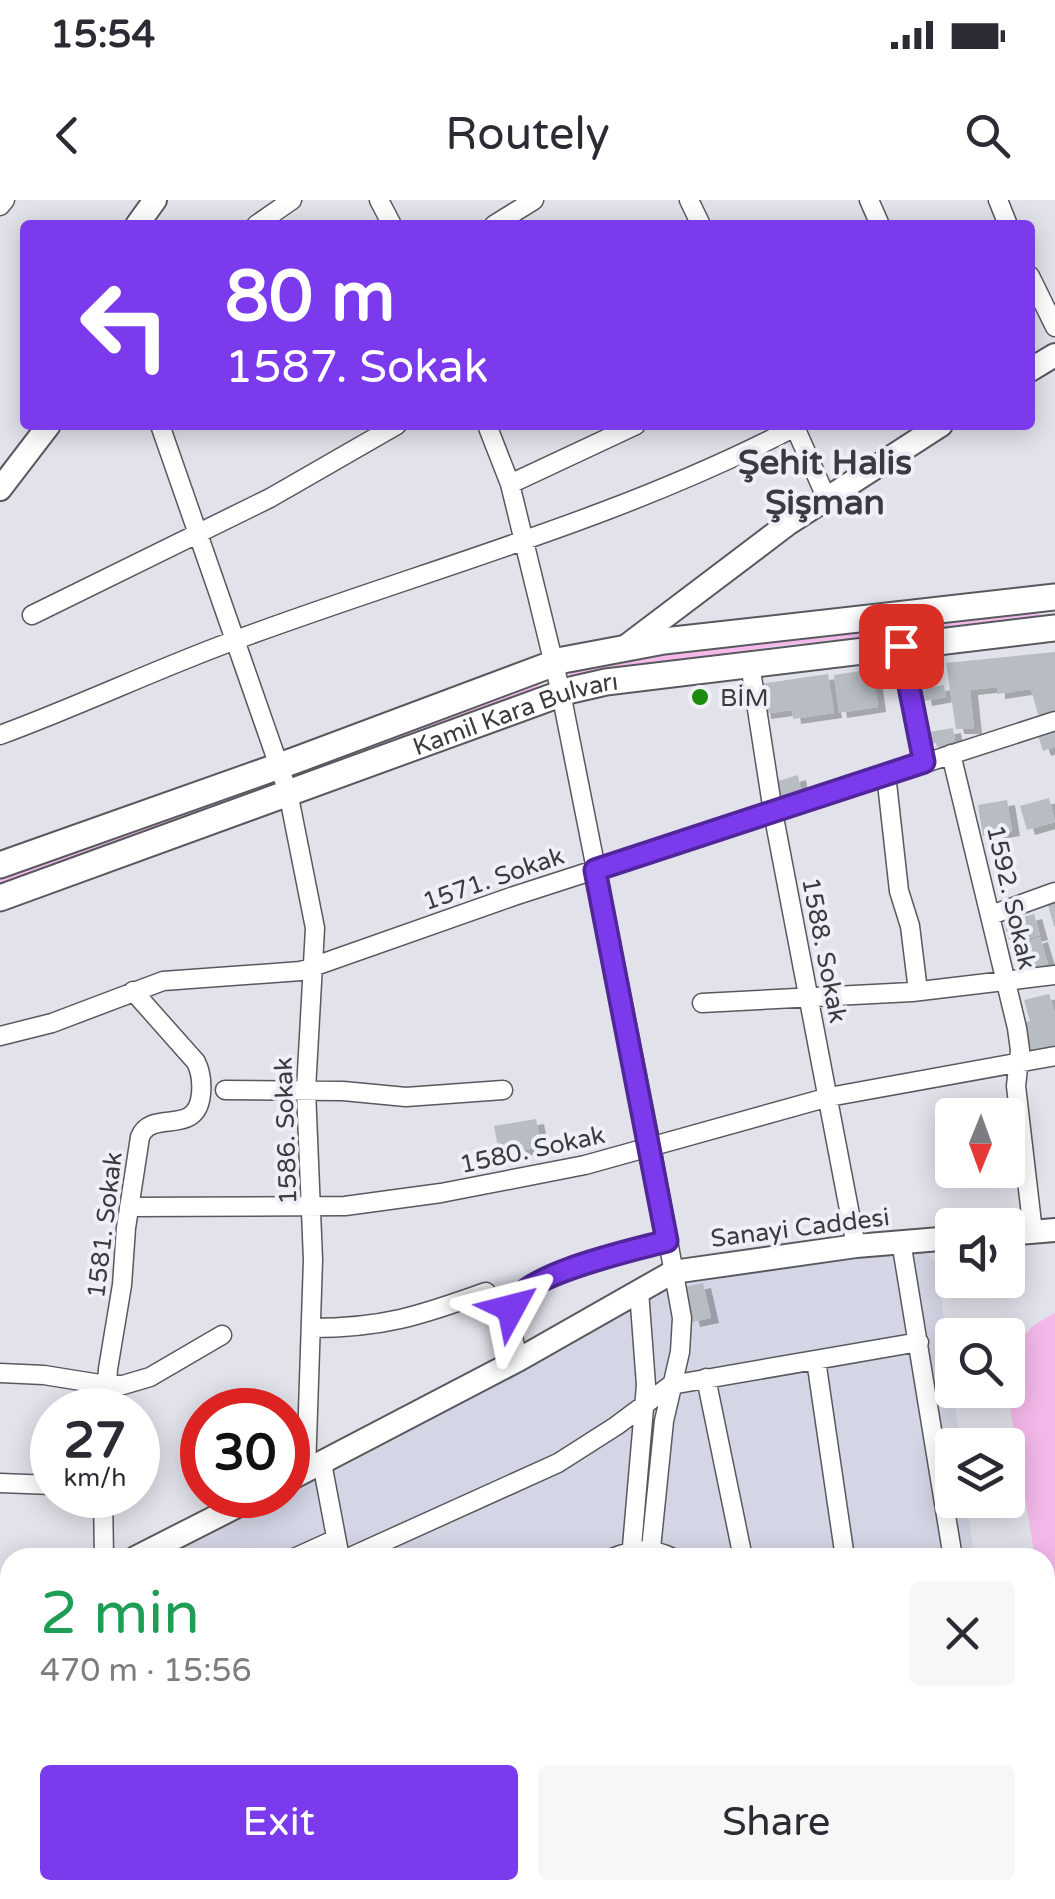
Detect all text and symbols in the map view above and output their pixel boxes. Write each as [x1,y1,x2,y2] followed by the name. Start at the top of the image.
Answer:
[50,12,155,58] text: 15:54
[40,108,95,163] icon: back
[445,108,610,162] text: Routely
[960,108,1015,163] icon: search
[225,256,395,340] text: 80 m
[60,260,190,390] icon: left
[225,341,488,395] text: 1587. Sokak
[738,442,912,524] district label: Şehit Halis Şişman
[859,604,944,689] pin
[874,619,929,674] icon: arrive
[409,667,620,762] street label: Kamil Kara Bulvarı
[720,683,769,713] place label: BİM
[689,686,711,708] marker: BİM
[980,822,1042,972] street label: 1592. Sokak
[419,841,568,917] street label: 1571. Sokak
[795,875,853,1025] street label: 1588. Sokak
[268,1057,304,1205] street label: 1586. Sokak
[935,1098,1025,1188] north arrow
[935,1098,1025,1518] map controls
[457,1120,607,1180] street label: 1580. Sokak
[81,1150,129,1300] street label: 1581. Sokak
[709,1202,891,1254] street label: Sanayi Caddesi
[935,1208,1025,1298] button: sound
[459,1256,563,1360] position arrow
[935,1318,1025,1408] button: search
[180,1388,310,1518] speed limit sign: 30
[64,1411,126,1471] text: 27
[935,1428,1025,1518] button: layers
[64,1463,126,1493] text: km/h
[40,1578,200,1650] text: 2 min
[910,1581,1015,1686] button: close
[40,1652,252,1690] text: 470 m · 15:56
[40,1765,518,1880] button: Exit
[538,1765,1015,1880] button: Share

